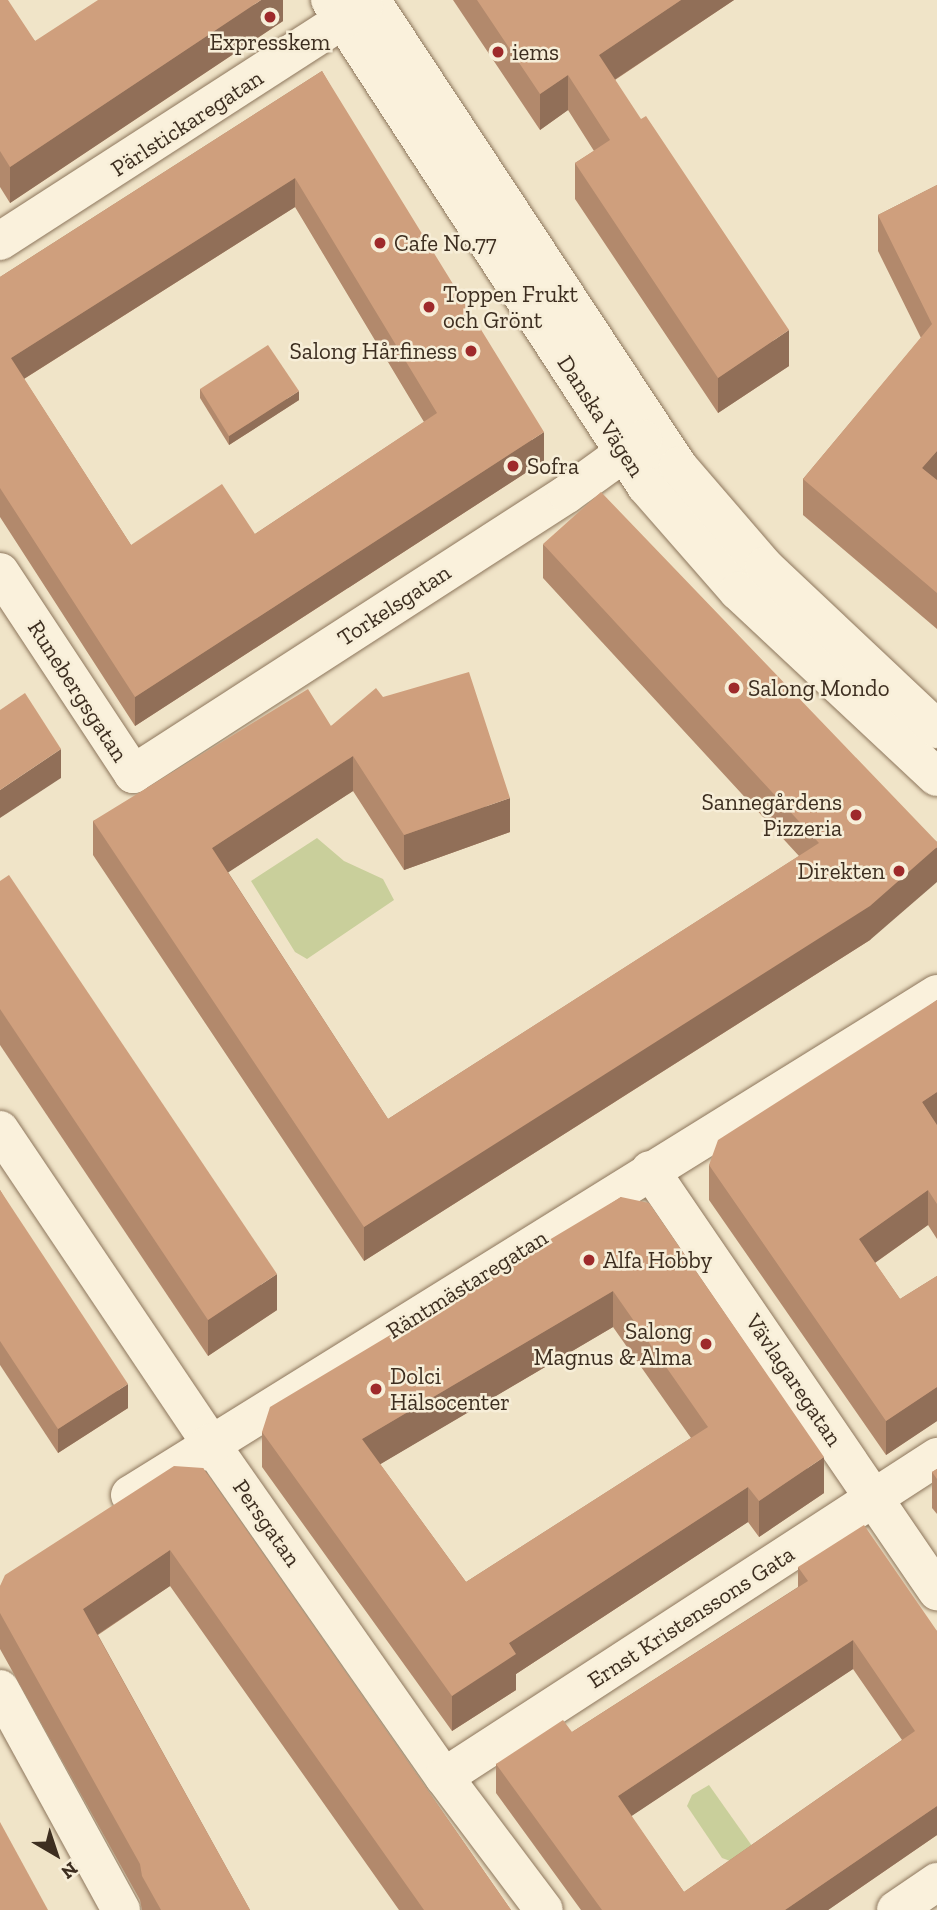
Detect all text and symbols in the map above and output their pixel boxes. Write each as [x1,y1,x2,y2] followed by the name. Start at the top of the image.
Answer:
[262,9,278,25] marker: Expresskem
[210,28,330,56] place label: Expresskem
[512,38,559,66] place label: iems
[490,44,506,60] marker: iems
[106,64,268,182] street label: Pärlstickaregatan
[394,229,497,257] place label: Cafe No.77
[372,235,388,251] marker: Cafe No.77
[443,280,578,334] place label: Toppen Frukt och Grönt
[421,299,437,315] marker: Toppen Frukt och Grönt
[290,337,457,365] place label: Salong Hårfiness
[463,343,479,359] marker: Salong Hårfiness
[551,350,651,482] street label: Danska Vägen
[527,452,579,480] place label: Sofra
[505,458,521,474] marker: Sofra
[332,558,456,652] street label: Torkelsgatan
[22,615,134,767] street label: Runebergsgatan
[748,674,889,702] place label: Salong Mondo
[726,680,742,696] marker: Salong Mondo
[701,788,842,842] place label: Sannegårdens Pizzeria
[848,807,864,823] marker: Sannegårdens Pizzeria
[797,857,885,885] place label: Direkten
[891,863,907,879] marker: Direkten
[381,1223,553,1345] street label: Räntmästaregatan
[603,1246,712,1274] place label: Alfa Hobby
[581,1252,597,1268] marker: Alfa Hobby
[740,1309,848,1451] street label: Vävlagaregatan
[533,1317,692,1371] place label: Salong Magnus & Alma
[698,1336,714,1352] marker: Salong Magnus & Alma
[390,1362,510,1416] place label: Dolci Hälsocenter
[368,1381,384,1397] marker: Dolci Hälsocenter
[227,1474,307,1572] street label: Persgatan
[583,1540,799,1694] street label: Ernst Kristenssons Gata
[21,1819,91,1889] north arrow
[57,1857,82,1884] text: N

